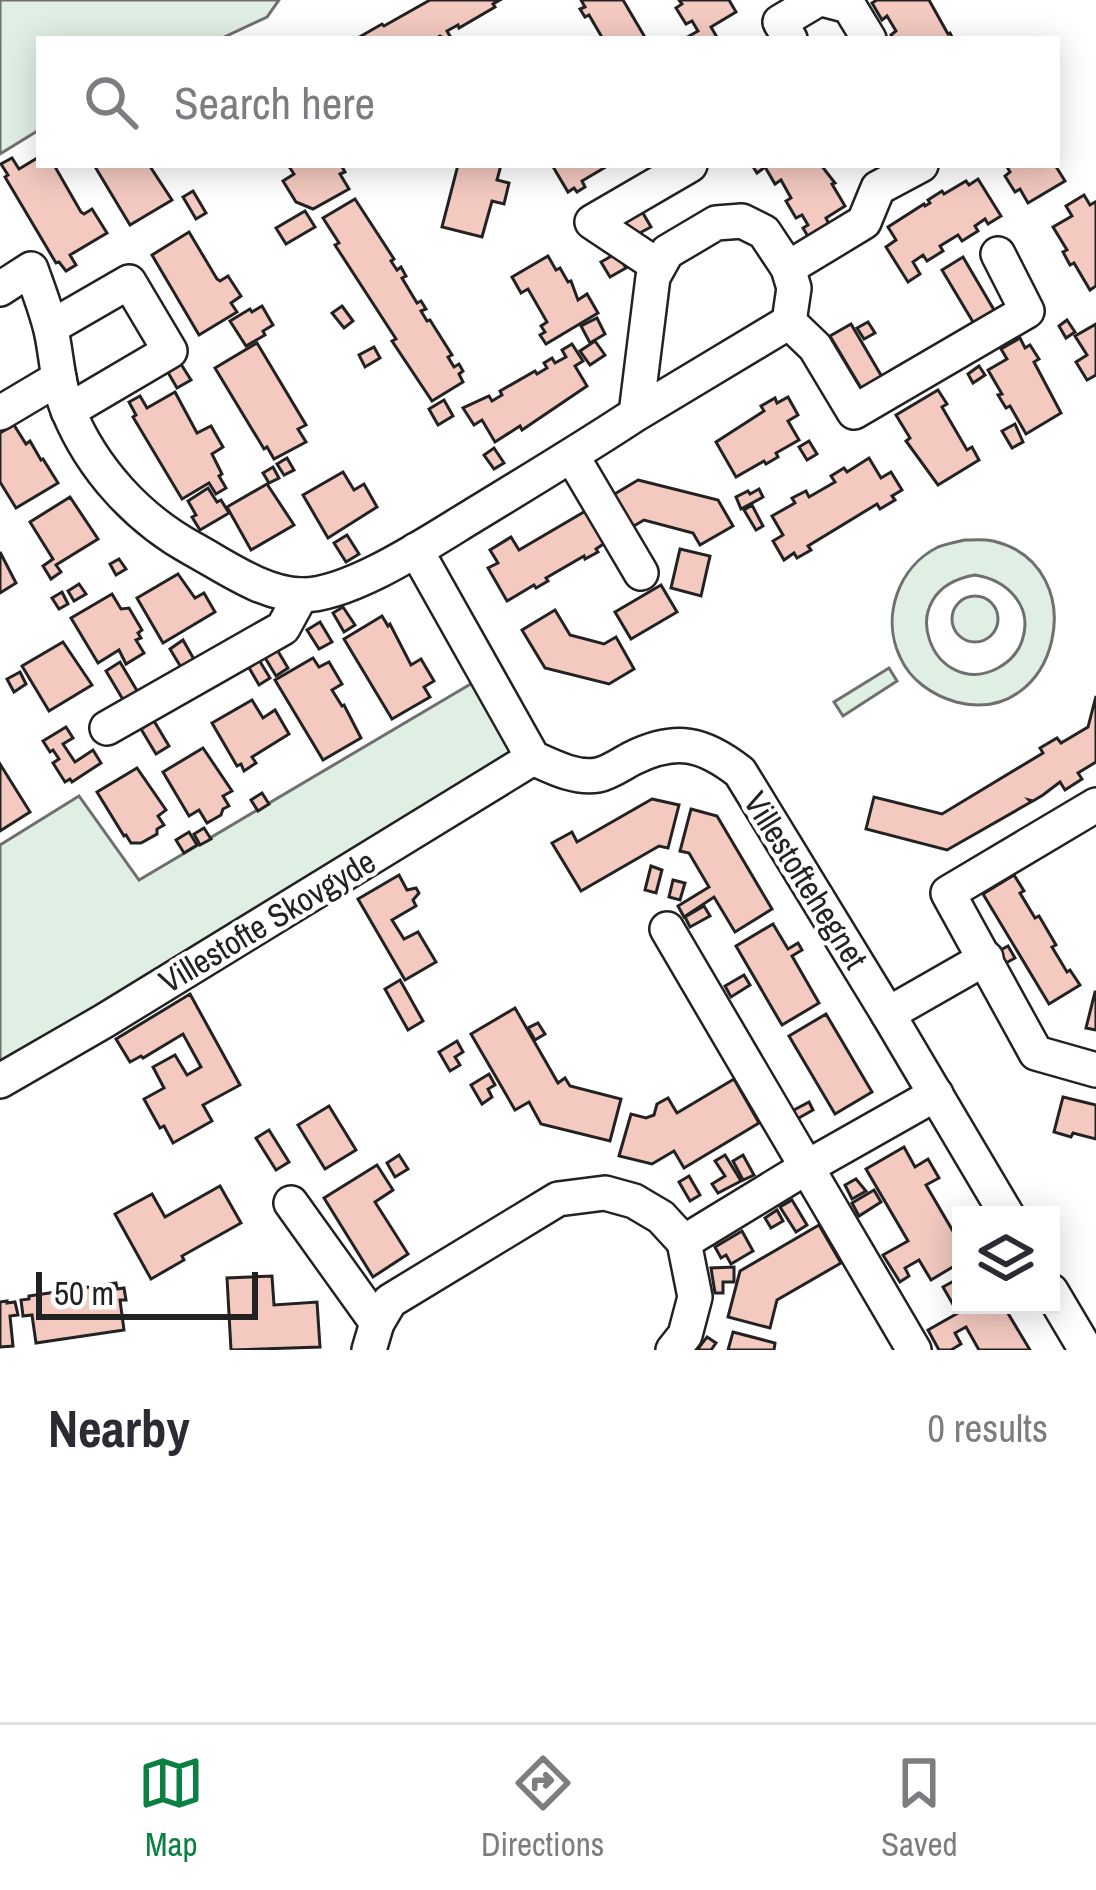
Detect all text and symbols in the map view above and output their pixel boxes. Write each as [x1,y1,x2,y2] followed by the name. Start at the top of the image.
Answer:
[36,36,1060,168] search box
[78,69,144,135] icon: search
[174,72,375,133] text: Search here
[734,783,878,977] street label: Villestoftehegnet
[151,839,383,1003] street label: Villestofte Skovgyde
[952,1206,1060,1314] map controls
[952,1206,1060,1314] button: layers
[36,1266,258,1319] scale bar
[54,1271,114,1315] text: 50 m
[48,1394,190,1463] text: Nearby
[927,1402,1048,1454] text: 0 results
[138,1750,204,1866] tab: Map
[481,1750,604,1866] tab: Directions
[881,1750,958,1866] tab: Saved

